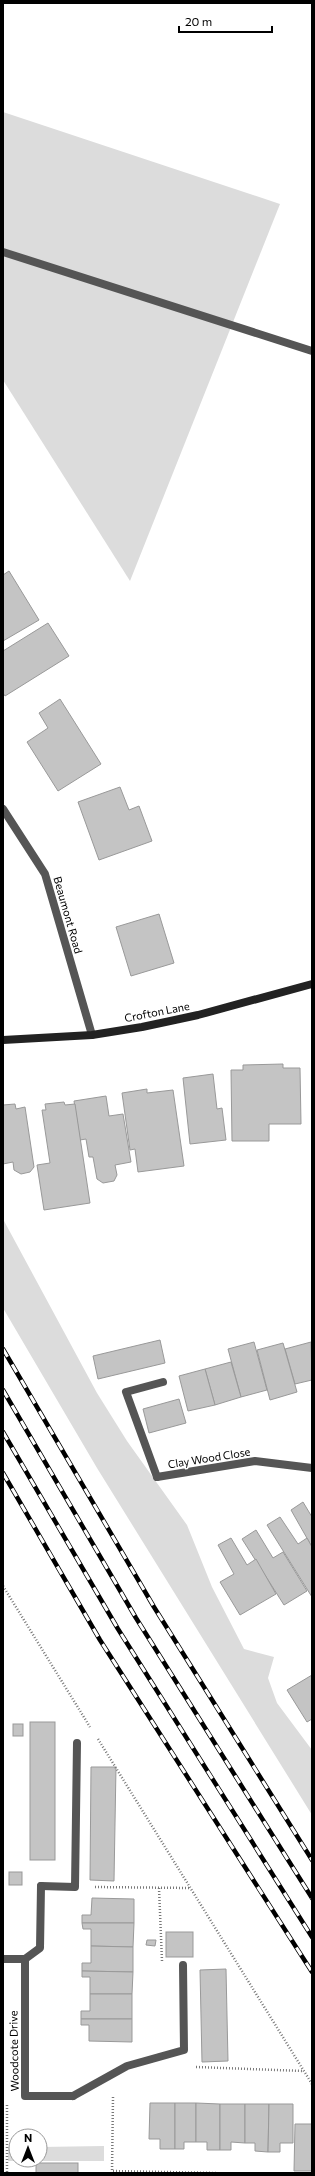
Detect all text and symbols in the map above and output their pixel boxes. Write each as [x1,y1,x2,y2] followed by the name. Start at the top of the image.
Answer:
[179,8,272,34] scale bar
[185,14,212,28] text: 20 m
[51,875,86,955] street label: Beaumont Road
[123,999,191,1024] street label: Crofton Lane
[167,1445,251,1470] street label: Clay Wood Close
[6,2010,21,2092] street label: Woodcote Drive
[8,2128,48,2168] north arrow
[24,2131,32,2144] text: N

